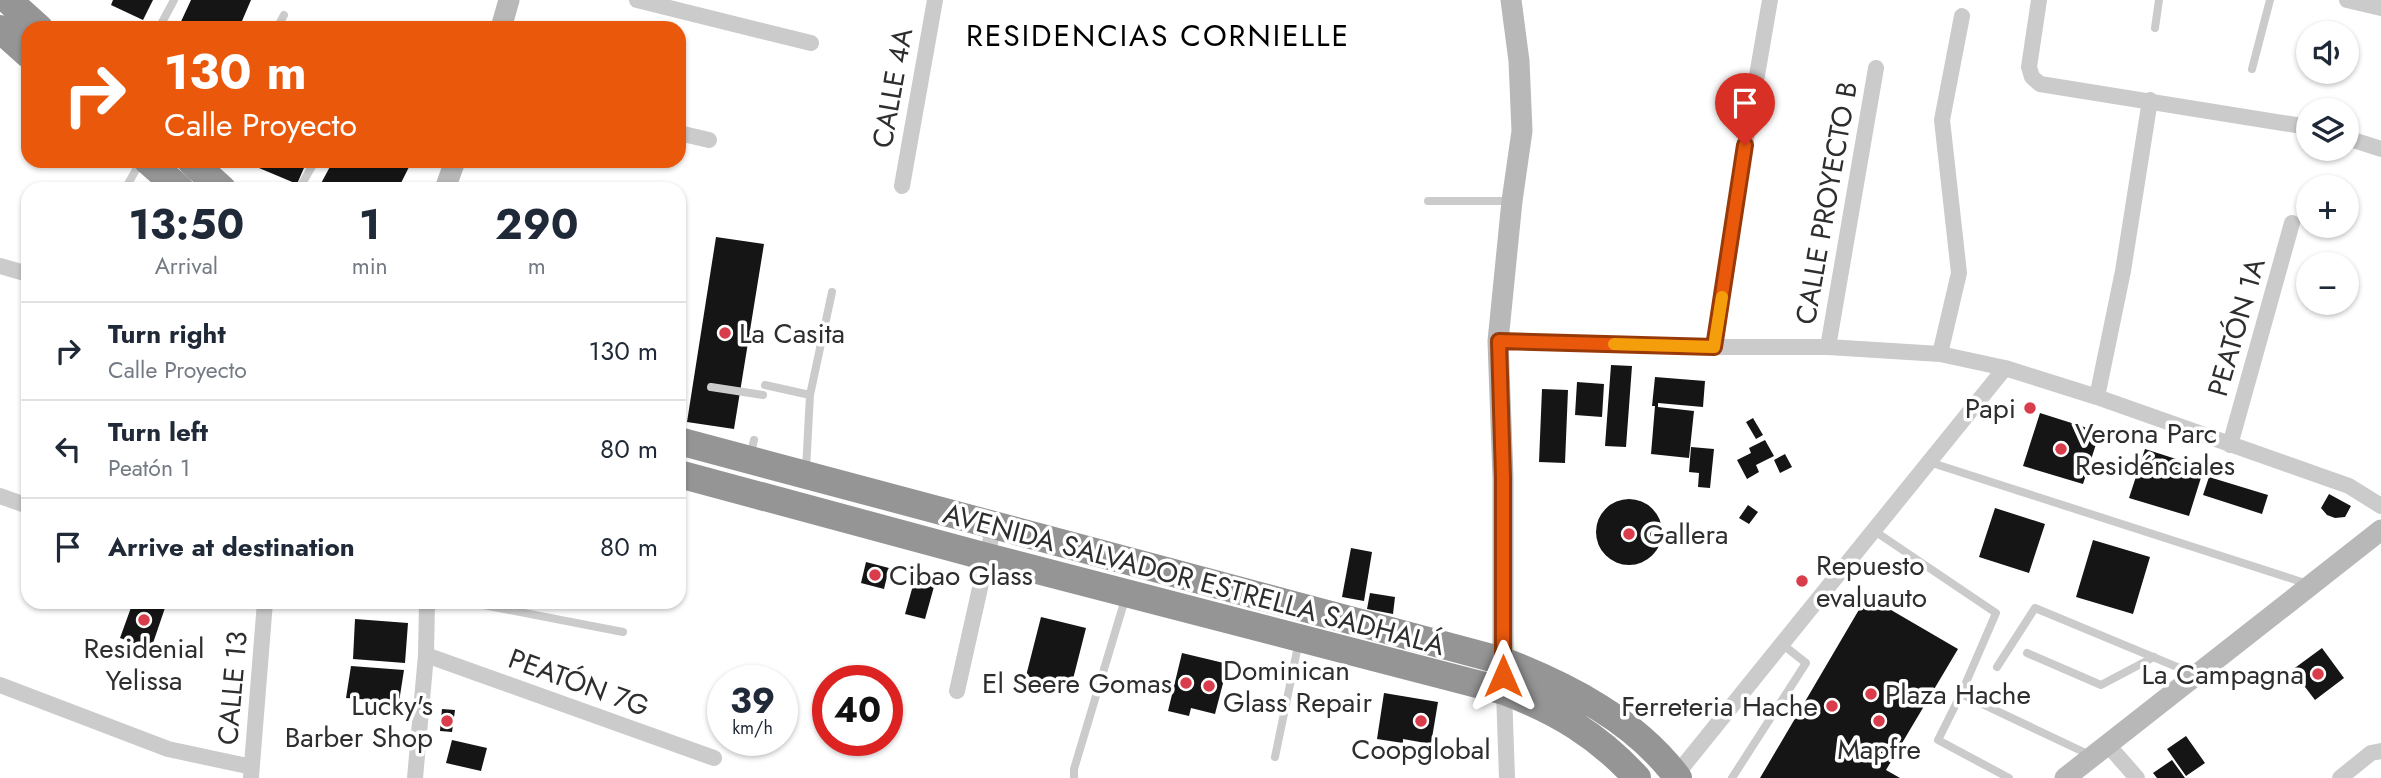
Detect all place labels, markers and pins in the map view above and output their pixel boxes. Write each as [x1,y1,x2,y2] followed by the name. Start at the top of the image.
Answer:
[1715,73,1775,145] pin
[739,313,845,354] place label: La Casita
[717,325,733,341] marker: La Casita
[1965,388,2016,429] place label: Papi
[2022,400,2038,416] marker: Papi
[2075,413,2235,486] place label: Verona Parc Residénciales
[2053,441,2069,457] marker: Verona Parc Residénciales
[1643,514,1729,555] place label: Gallera
[1621,526,1637,542] marker: Gallera
[1816,545,1927,618] place label: Repuesto evaluauto
[889,555,1033,596] place label: Cibao Glass
[867,567,883,583] marker: Cibao Glass
[1794,573,1810,589] marker: Repuesto evaluauto
[136,612,152,628] marker: Residenial Yelissa
[84,628,204,701] place label: Residenial Yelissa
[1223,650,1372,723] place label: Dominican Glass Repair
[2141,654,2304,695] place label: La Campagna
[982,663,1172,704] place label: El Seere Gomas
[2310,666,2326,682] marker: La Campagna
[1885,674,2031,715] place label: Plaza Hache
[1178,675,1194,691] marker: El Seere Gomas
[1201,678,1217,694] marker: Dominican Glass Repair
[285,685,433,758] place label: Lucky's Barber Shop
[1621,686,1818,727] place label: Ferreteria Hache
[1863,686,1879,702] marker: Plaza Hache
[1824,698,1840,714] marker: Ferreteria Hache
[439,713,455,729] marker: Lucky's Barber Shop
[1413,713,1429,729] marker: Coopglobal
[1871,713,1887,729] marker: Mapfre
[1351,729,1491,770] place label: Coopglobal
[1837,729,1921,770] place label: Mapfre

